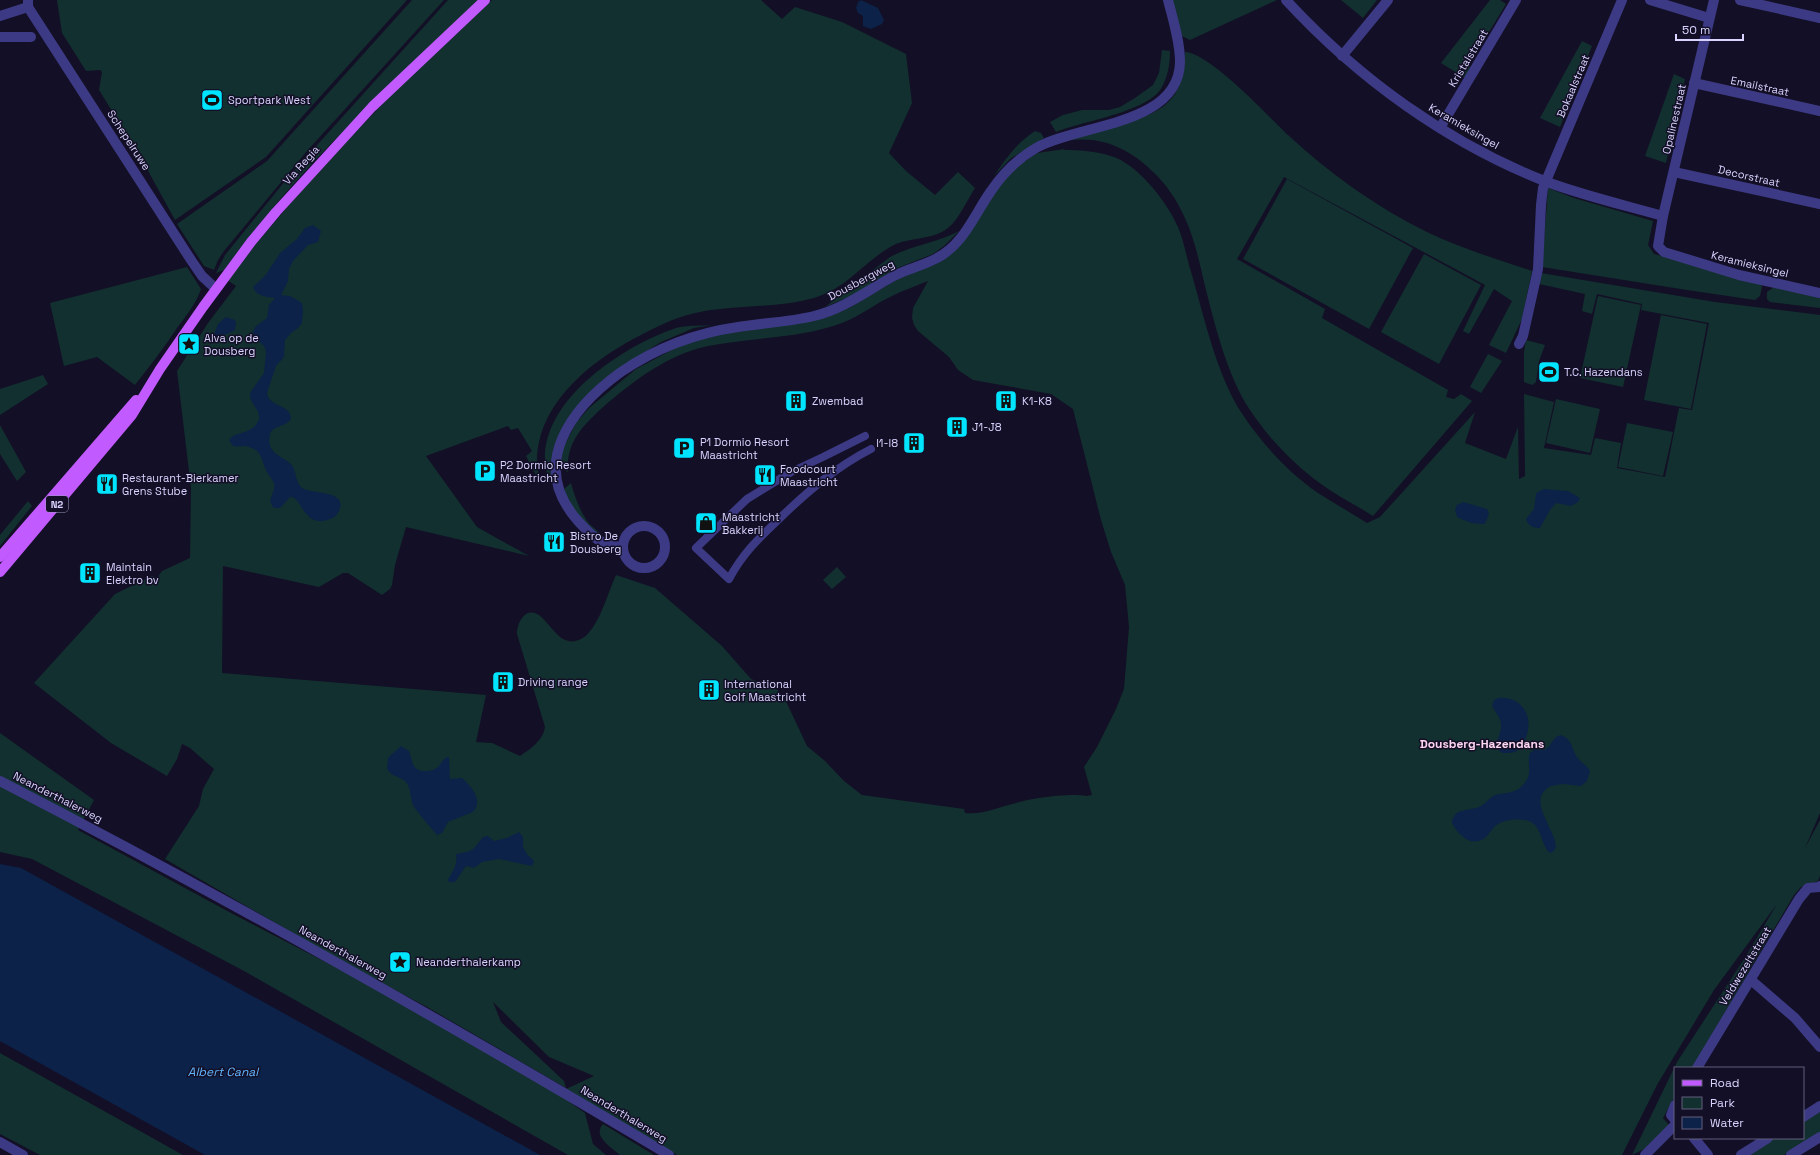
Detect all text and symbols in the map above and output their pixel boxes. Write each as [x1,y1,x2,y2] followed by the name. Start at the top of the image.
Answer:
[1676,16,1743,42] scale bar
[1682,22,1710,38] text: 50 m
[1445,26,1491,90] street label: Kristalstraat
[1553,52,1593,120] street label: Bokaalstraat
[1729,73,1791,99] street label: Emailstraat
[1659,83,1689,155] street label: Opalinestraat
[199,87,225,113] sports icon: Sportpark West
[228,93,311,107] place label: Sportpark West
[1426,100,1502,152] street label: Keramieksingel
[104,107,154,173] street label: Schepelruwe
[280,142,323,188] street label: Via Regia
[1717,162,1781,190] street label: Decorstraat
[1710,248,1790,280] street label: Keramieksingel
[825,257,897,303] street label: Dousbergweg
[176,331,202,357] place icon: Alva op de Dousberg
[204,331,259,358] place label: Alva op de Dousberg
[1536,359,1562,385] sports icon: T.C. Hazendans
[1564,365,1643,379] place label: T.C. Hazendans
[783,388,809,414] building icon: Zwembad
[993,388,1019,414] building icon: K1-K8
[812,394,863,408] place label: Zwembad
[1022,394,1052,408] place label: K1-K8
[944,414,970,440] building icon: J1-J8
[972,420,1002,434] place label: J1-J8
[901,430,927,456] building icon: I1-I8
[671,435,697,461] parking icon: P1 Dormio Resort Maastricht
[700,435,789,462] place label: P1 Dormio Resort Maastricht
[876,436,898,450] place label: I1-I8
[472,458,498,484] parking icon: P2 Dormio Resort Maastricht
[500,458,591,485] place label: P2 Dormio Resort Maastricht
[752,462,778,488] restaurant icon: Foodcourt Maastricht
[780,462,838,489] place label: Foodcourt Maastricht
[94,471,120,497] restaurant icon: Restaurant-Bierkamer Grens Stube
[122,471,239,498] place label: Restaurant-Bierkamer Grens Stube
[46,496,68,512] road number: N2
[693,510,719,536] shop icon: Maastricht Bakkerij
[722,510,780,537] place label: Maastricht Bakkerij
[541,529,567,555] restaurant icon: Bistro De Dousberg
[570,529,621,556] place label: Bistro De Dousberg
[77,560,103,586] building icon: Maintain Elektro bv
[106,560,159,587] place label: Maintain Elektro bv
[490,669,516,695] building icon: Driving range
[518,675,588,689] place label: Driving range
[696,677,722,703] building icon: International Golf Maastricht
[724,677,806,704] place label: International Golf Maastricht
[1420,736,1544,752] district label: Dousberg-Hazendans
[11,768,105,826] street label: Neanderthalerweg
[297,922,389,982] street label: Neanderthalerweg
[1716,924,1774,1008] street label: Veldwezeltstraat
[387,949,413,975] place icon: Neanderthalerkamp
[416,955,521,969] place label: Neanderthalerkamp
[188,1064,260,1080] water label: Albert Canal
[1674,1067,1804,1139] legend
[1710,1075,1739,1091] text: Road
[578,1083,670,1145] street label: Neanderthalerweg
[1710,1095,1735,1111] text: Park
[1710,1115,1744,1131] text: Water

